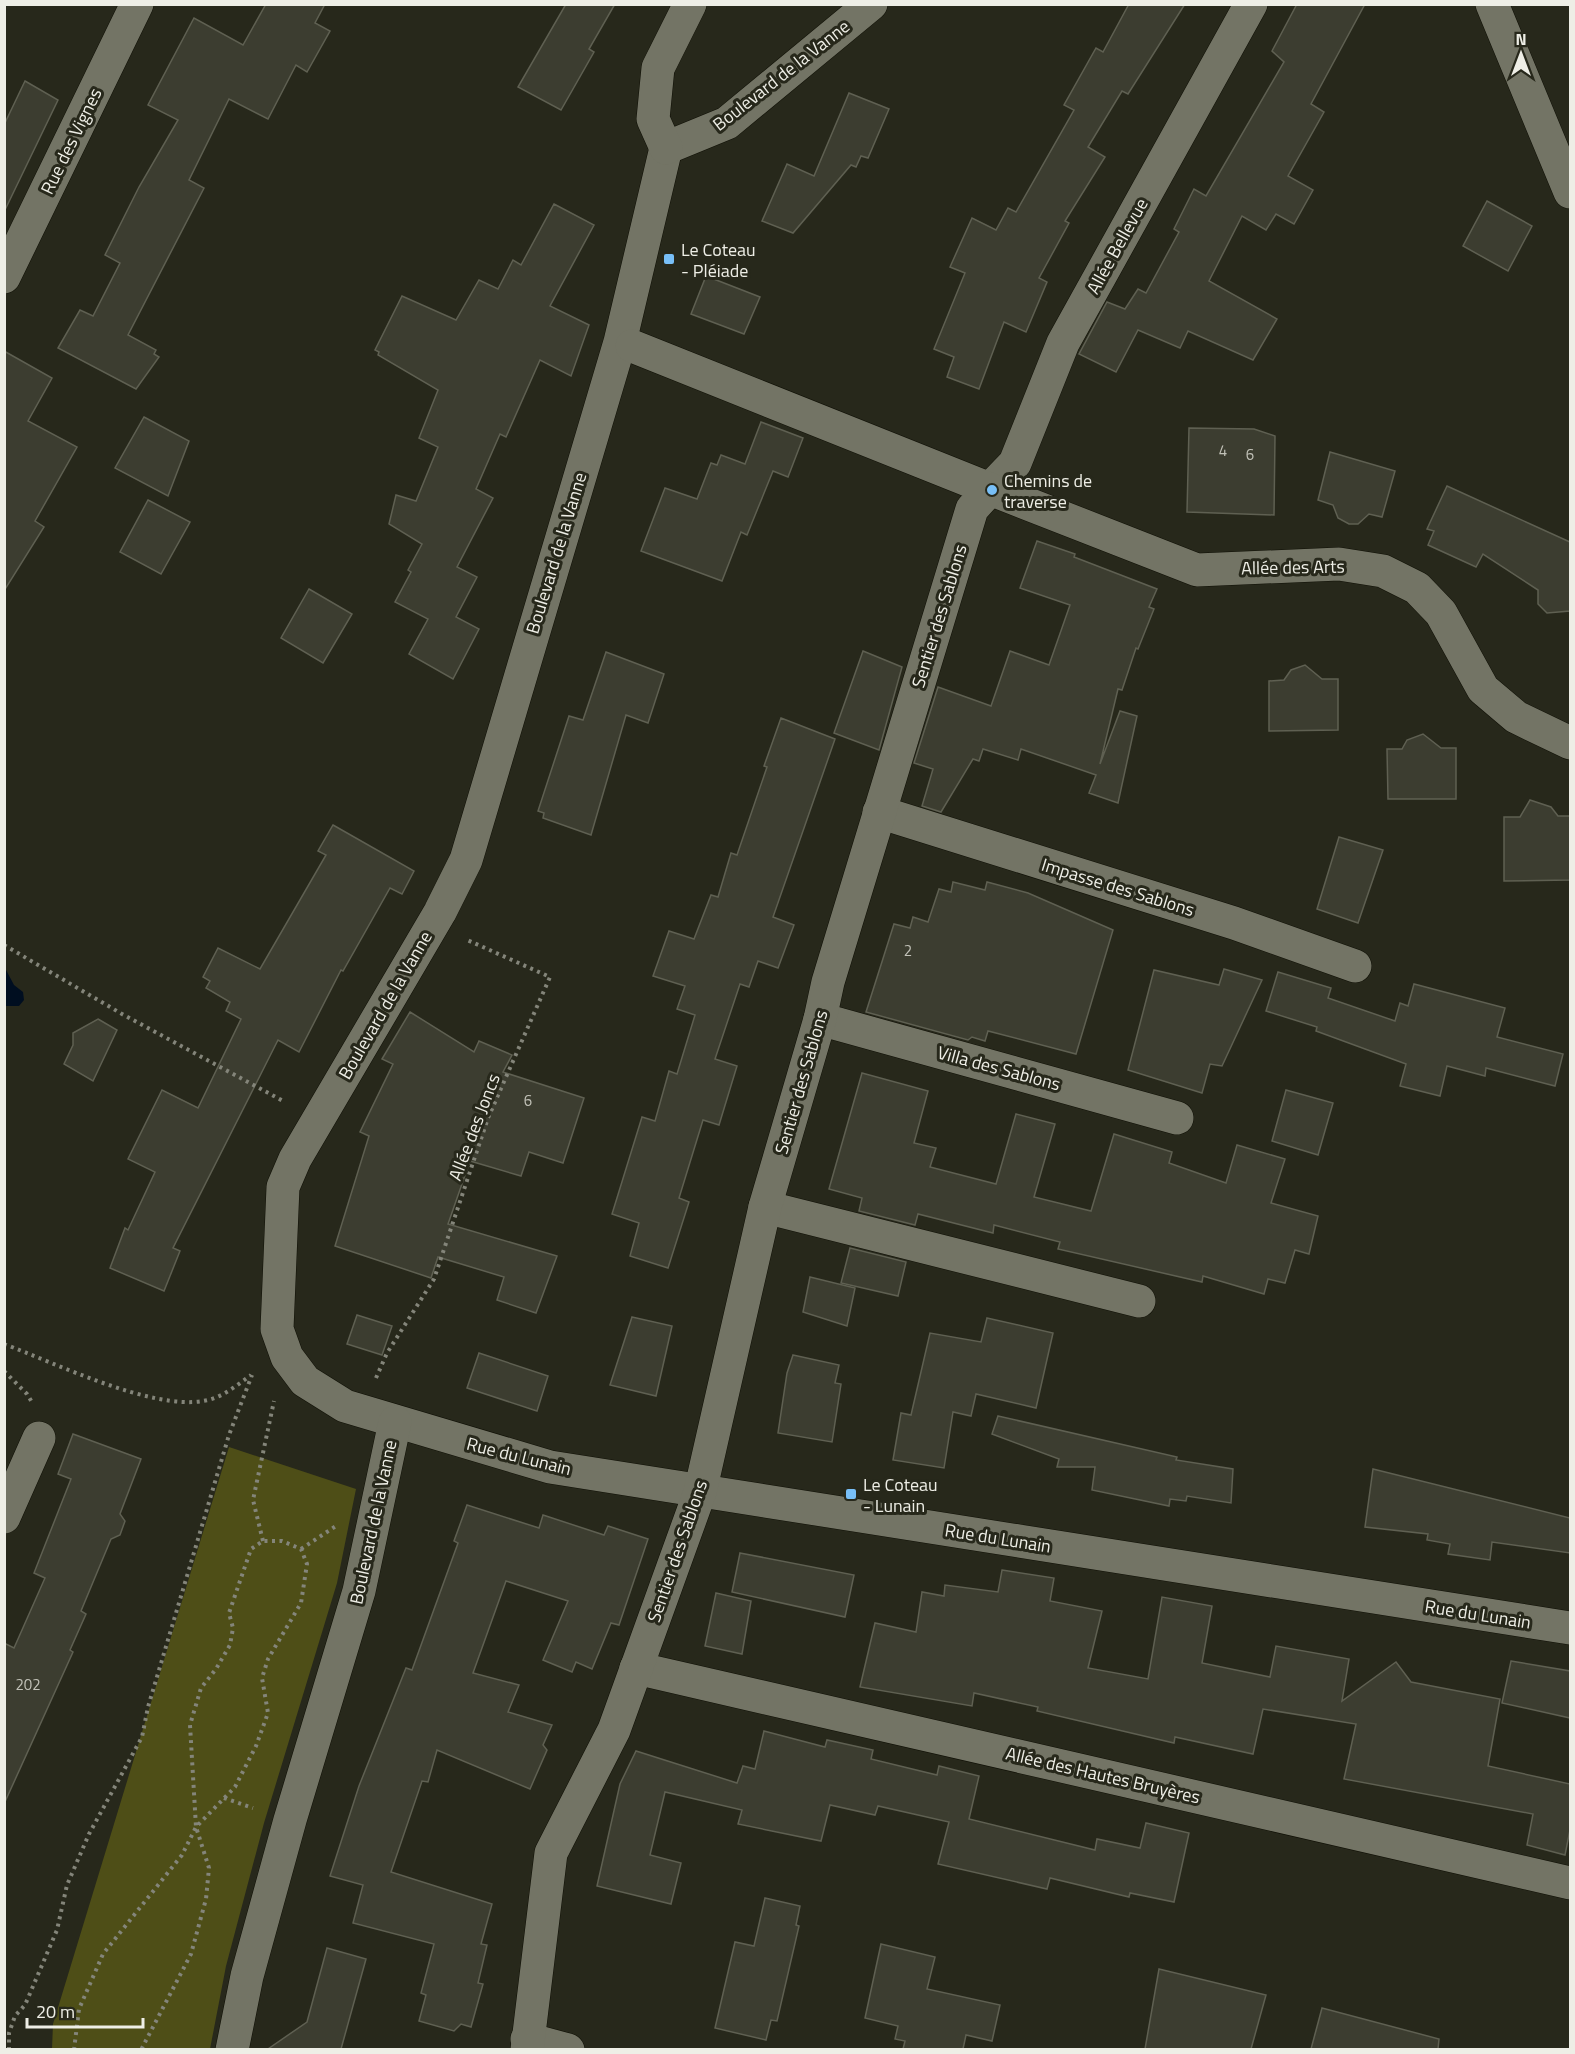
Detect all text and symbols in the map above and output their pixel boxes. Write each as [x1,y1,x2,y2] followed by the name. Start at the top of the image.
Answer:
[707,13,855,137] street label: Boulevard de la Vanne
[1491,24,1551,84] north arrow
[1515,27,1527,51] text: N
[34,83,108,199] street label: Rue des Vignes
[1080,193,1154,299] street label: Allée Bellevue
[681,236,756,284] place label: Le Coteau - Pléiade
[662,252,676,266] marker: Le Coteau - Pléiade
[1219,439,1227,462] house number: 4
[1246,443,1254,466] house number: 6
[1004,467,1092,515] place label: Chemins de traverse
[519,469,593,637] street label: Boulevard de la Vanne
[985,483,999,497] marker: Chemins de traverse
[904,541,974,691] street label: Sentier des Sablons
[1241,553,1345,581] street label: Allée des Arts
[1038,851,1198,923] street label: Impasse des Sablons
[331,926,439,1084] street label: Boulevard de la Vanne
[904,939,912,962] house number: 2
[768,1007,834,1157] street label: Sentier des Sablons
[934,1039,1064,1097] street label: Villa des Sablons
[441,1070,507,1184] street label: Allée des Joncs
[524,1089,532,1112] house number: 6
[464,1430,574,1482] street label: Rue du Lunain
[342,1437,404,1607] street label: Boulevard de la Vanne
[863,1471,938,1519] place label: Le Coteau - Lunain
[640,1476,714,1626] street label: Sentier des Sablons
[844,1487,858,1501] marker: Le Coteau - Lunain
[943,1516,1053,1560] street label: Rue du Lunain
[1423,1592,1533,1636] street label: Rue du Lunain
[15,1673,41,1696] house number: 202
[1003,1740,1203,1810] street label: Allée des Hautes Bruyères
[27,1991,142,2029] scale bar
[36,1998,75,2025] text: 20 m

